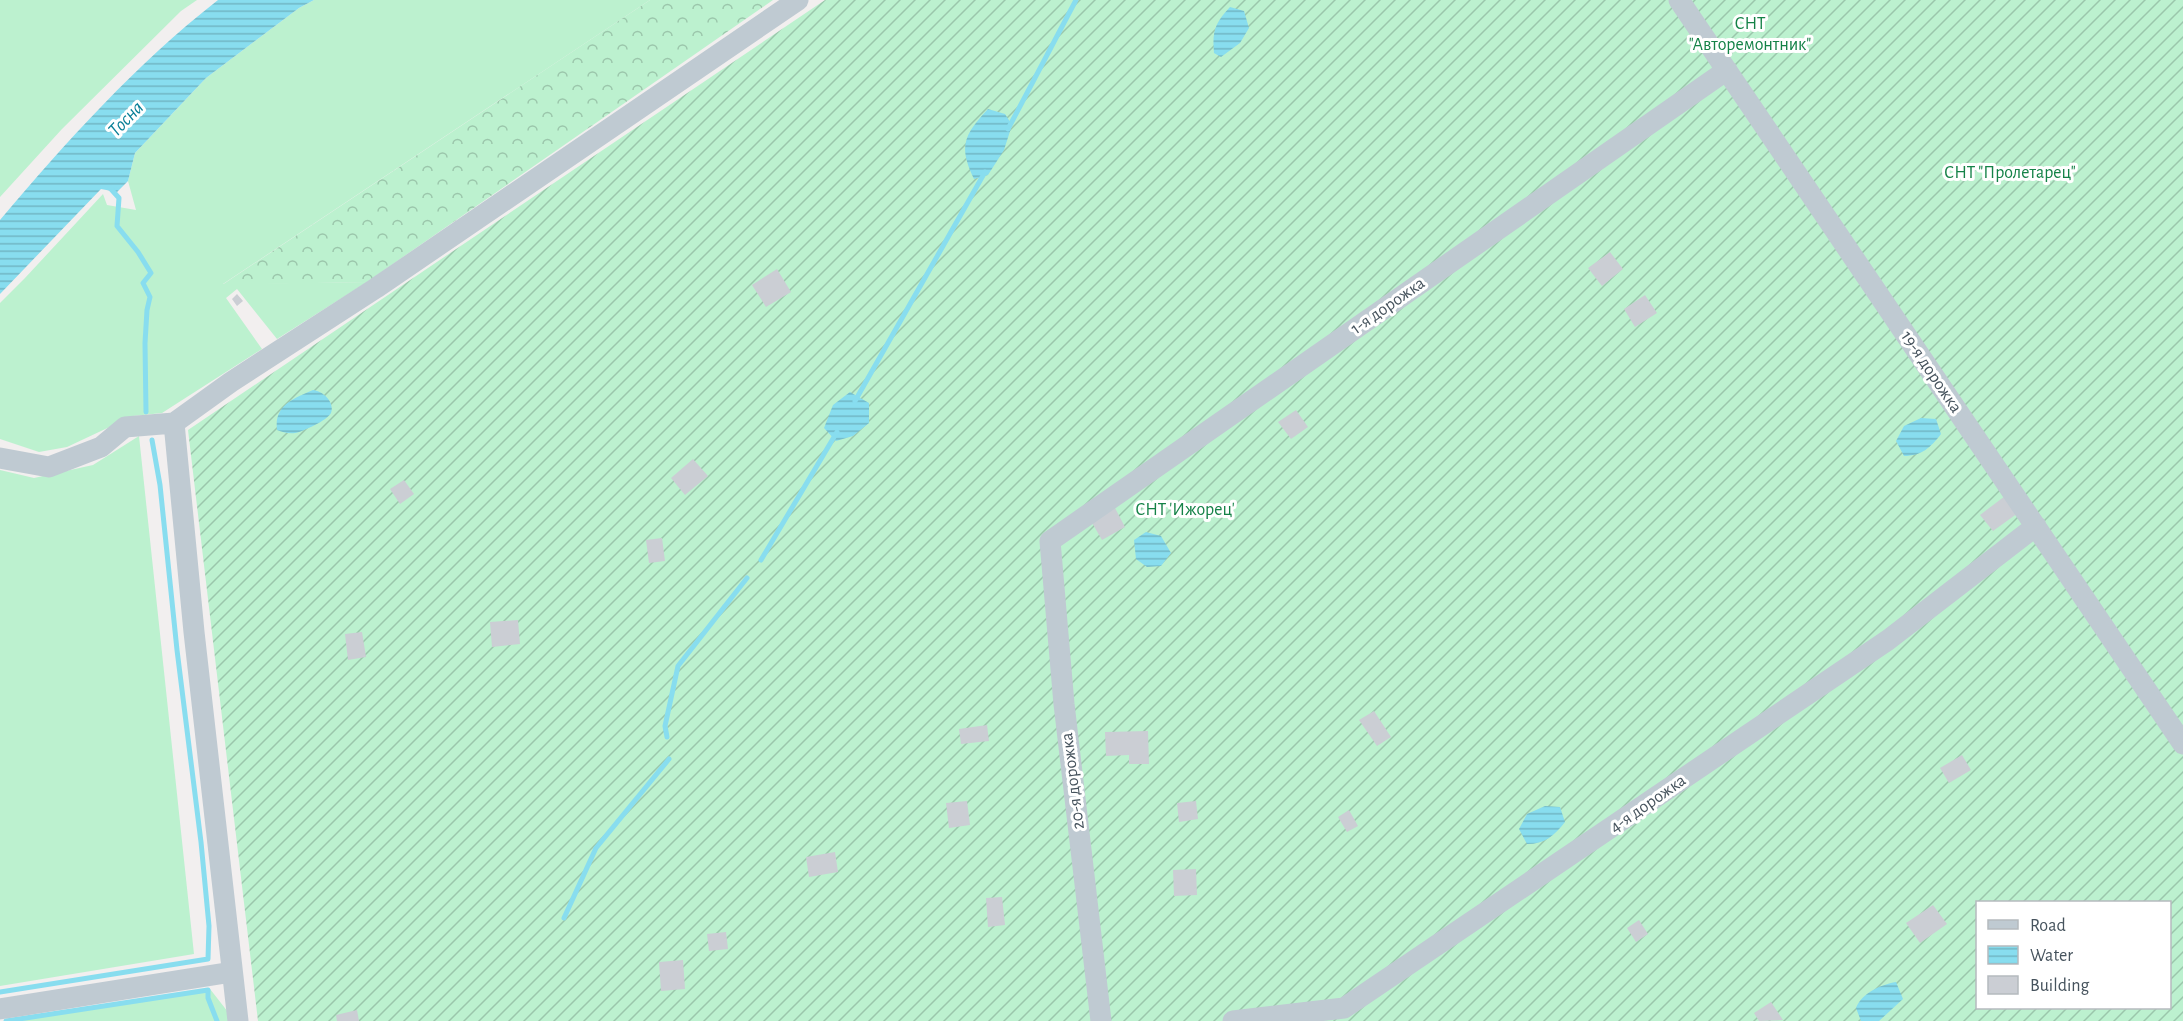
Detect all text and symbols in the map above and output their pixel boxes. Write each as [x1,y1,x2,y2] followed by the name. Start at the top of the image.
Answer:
[1689,15,1811,54] park label: СНТ "Авторемонтник"
[105,97,147,141] water label: Тосна
[1944,164,2076,182] park label: СНТ "Пролетарец"
[1348,274,1428,338] street label: 1-я дорожка
[1897,328,1965,416] street label: 19-я дорожка
[1135,501,1235,519] park label: СНТ 'Ижорец'
[1058,732,1088,830] street label: 20-я дорожка
[1607,771,1689,837] street label: 4-я дорожка
[1976,901,2171,1009] legend
[2030,917,2066,935] text: Road
[2030,947,2073,965] text: Water
[2030,977,2090,995] text: Building

